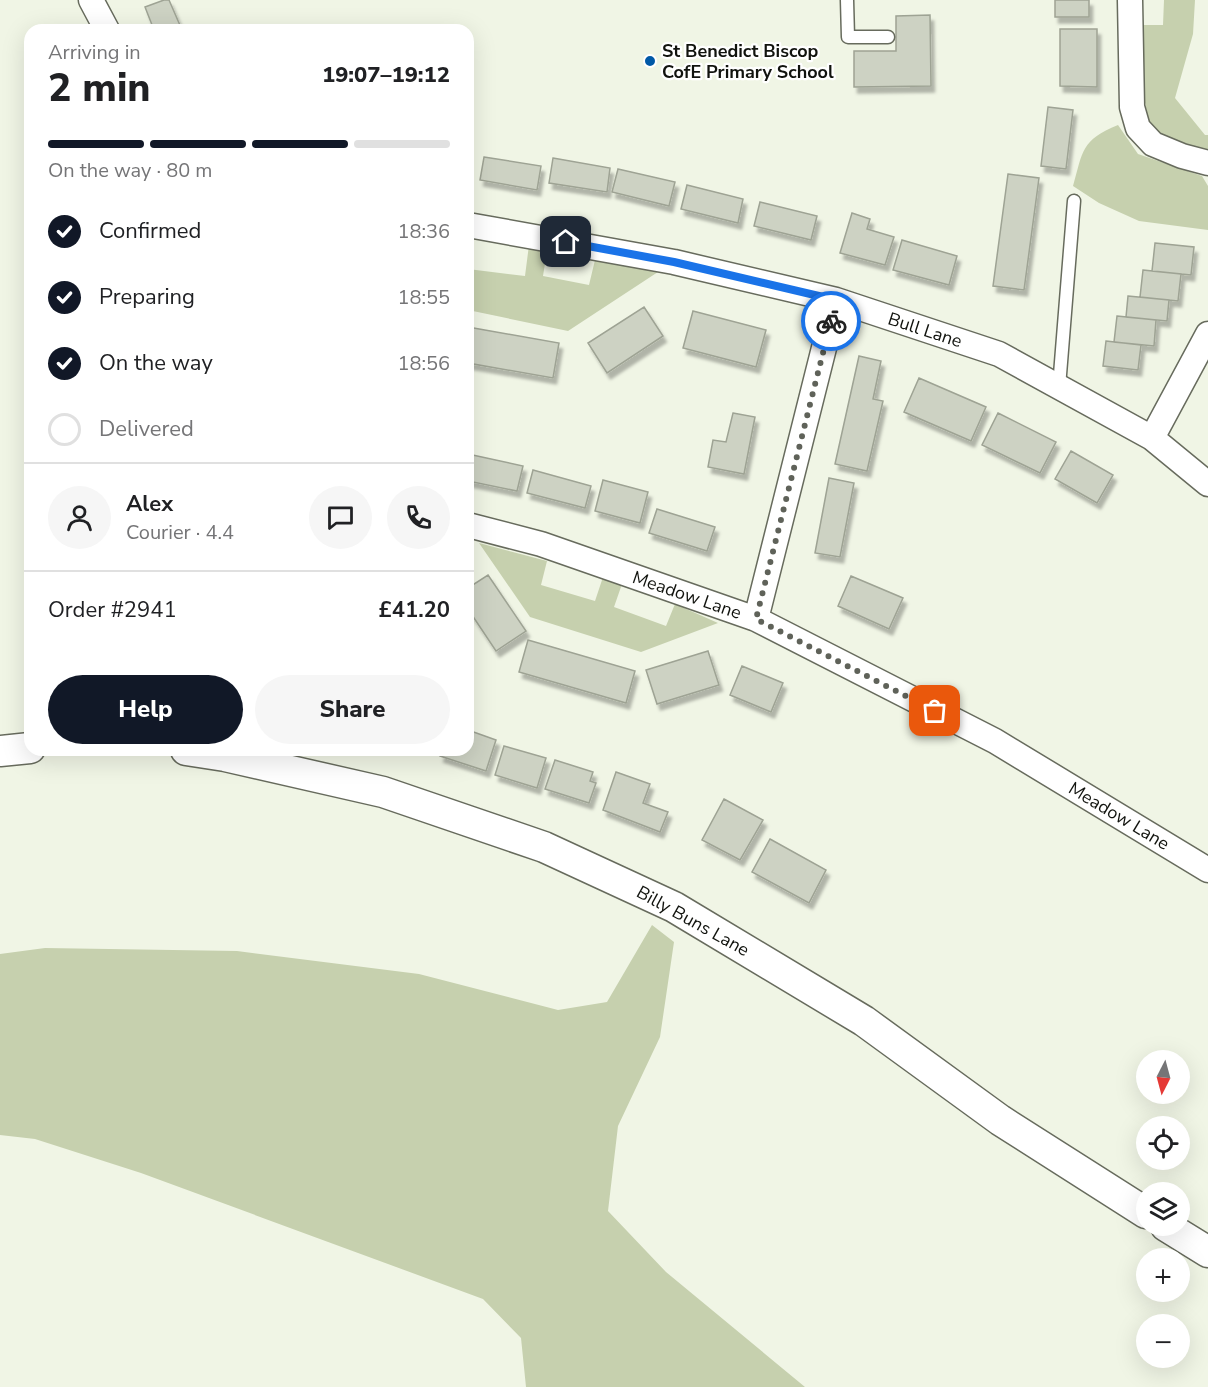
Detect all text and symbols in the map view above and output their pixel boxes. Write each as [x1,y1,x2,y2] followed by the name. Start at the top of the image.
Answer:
[48,39,141,66] text: Arriving in
[662,39,834,84] place label: St Benedict Biscop CofE Primary School
[643,54,657,68] marker: St Benedict Biscop CofE Primary School
[322,60,450,90] text: 19:07–19:12
[48,62,151,115] text: 2 min
[48,157,212,184] text: On the way · 80 m
[48,215,81,248] icon: check
[99,216,201,246] text: Confirmed
[540,216,591,267] pin
[397,218,450,245] text: 18:36
[549,225,582,258] icon: home
[48,281,81,314] icon: check
[99,282,195,312] text: Preparing
[397,284,450,311] text: 18:55
[801,291,861,351] courier
[815,305,848,338] icon: bike
[885,307,965,353] street label: Bull Lane
[48,347,81,380] icon: check
[99,348,213,378] text: On the way
[397,350,450,377] text: 18:56
[99,414,194,444] text: Delivered
[48,486,111,549] button: person
[309,486,372,549] button: chat
[387,486,450,549] button: phone
[126,489,173,519] text: Alex
[126,519,234,546] text: Courier · 4.4
[629,565,745,625] street label: Meadow Lane
[48,595,177,625] text: Order #2941
[379,595,450,625] text: £41.20
[48,675,243,744] button: Help
[255,675,450,744] button: Share
[909,685,960,736] pin
[918,694,951,727] icon: bag
[1064,776,1174,856] street label: Meadow Lane
[632,880,754,962] street label: Billy Buns Lane
[1136,1050,1190,1104] north arrow
[1136,1050,1190,1368] map controls
[1136,1116,1190,1170] button: locate
[1136,1182,1190,1236] button: layers
[1136,1248,1190,1302] button: +
[1136,1314,1190,1368] button: −

